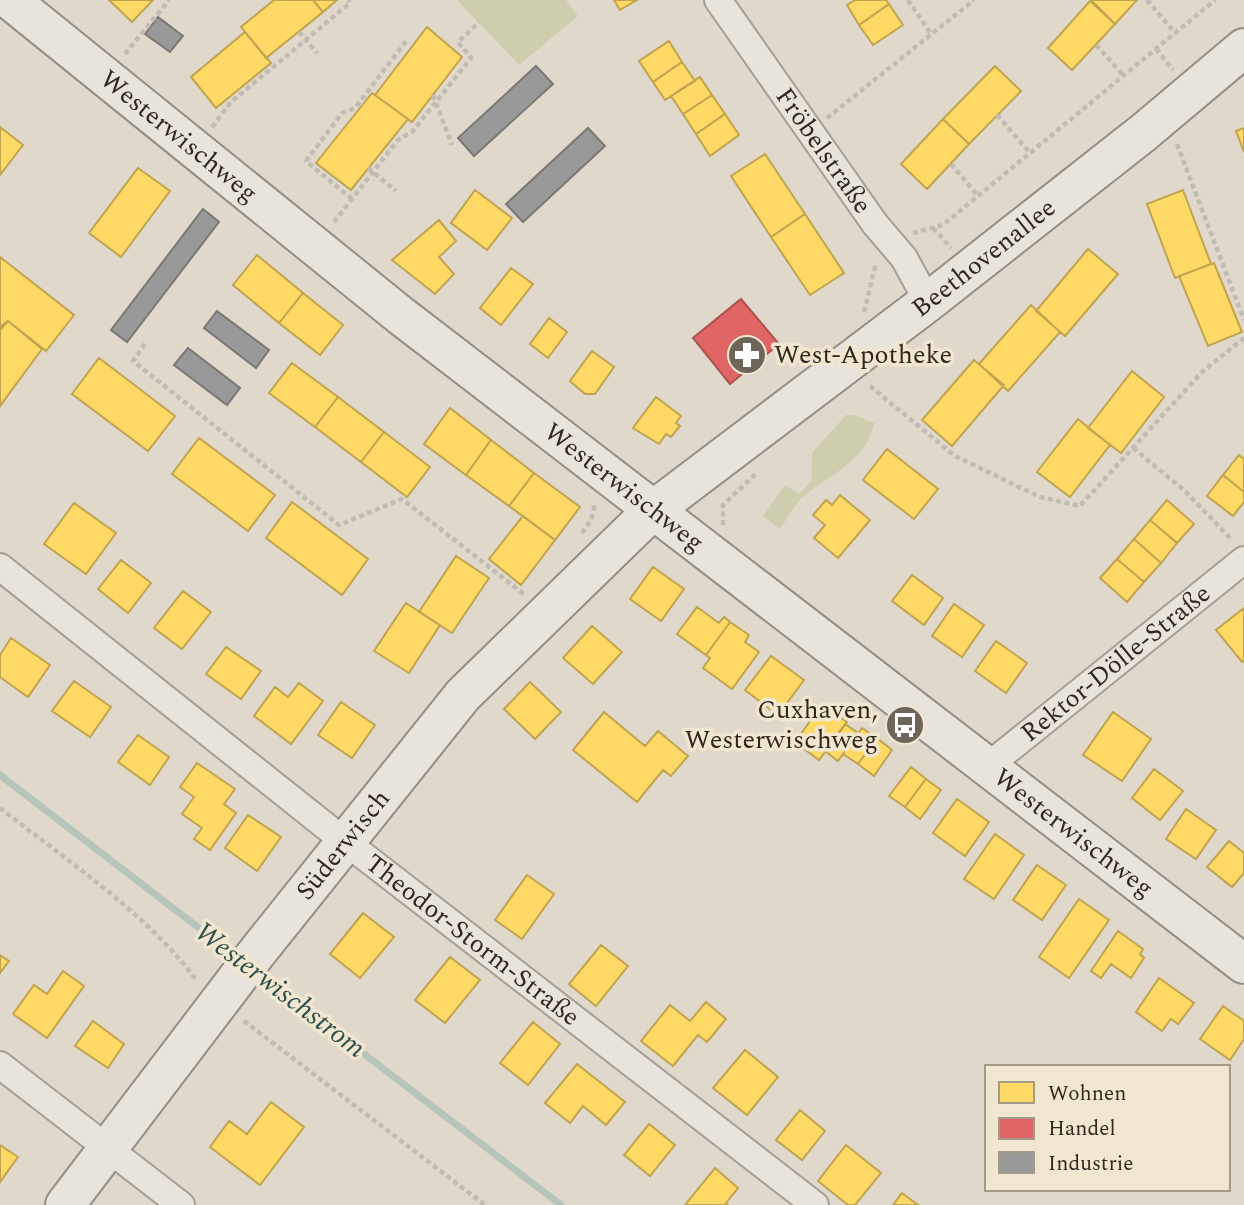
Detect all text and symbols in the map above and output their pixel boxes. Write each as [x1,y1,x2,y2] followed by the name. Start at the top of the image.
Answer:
[91,60,267,213] street label: Westerwischweg
[765,79,882,222] street label: Fröbelstraße
[903,189,1065,328] street label: Beethovenallee
[726,334,768,376] pharmacy icon: West-Apotheke
[774,335,952,375] place label: West-Apotheke
[535,413,713,562] street label: Westerwischweg
[1012,574,1220,752] street label: Rektor-Dölle-Straße
[685,690,878,760] place label: Cuxhaven, Westerwischweg
[884,704,926,746] bus stop icon: Cuxhaven, Westerwischweg
[985,758,1162,908] street label: Westerwischweg
[286,781,400,909] street label: Süderwisch
[356,844,589,1036] street label: Theodor-Storm-Straße
[185,911,375,1069] water label: Westerwischstrom
[985,1065,1230,1191] legend
[1048,1078,1126,1110] text: Wohnen
[1048,1113,1116,1145] text: Handel
[1048,1148,1134,1180] text: Industrie

